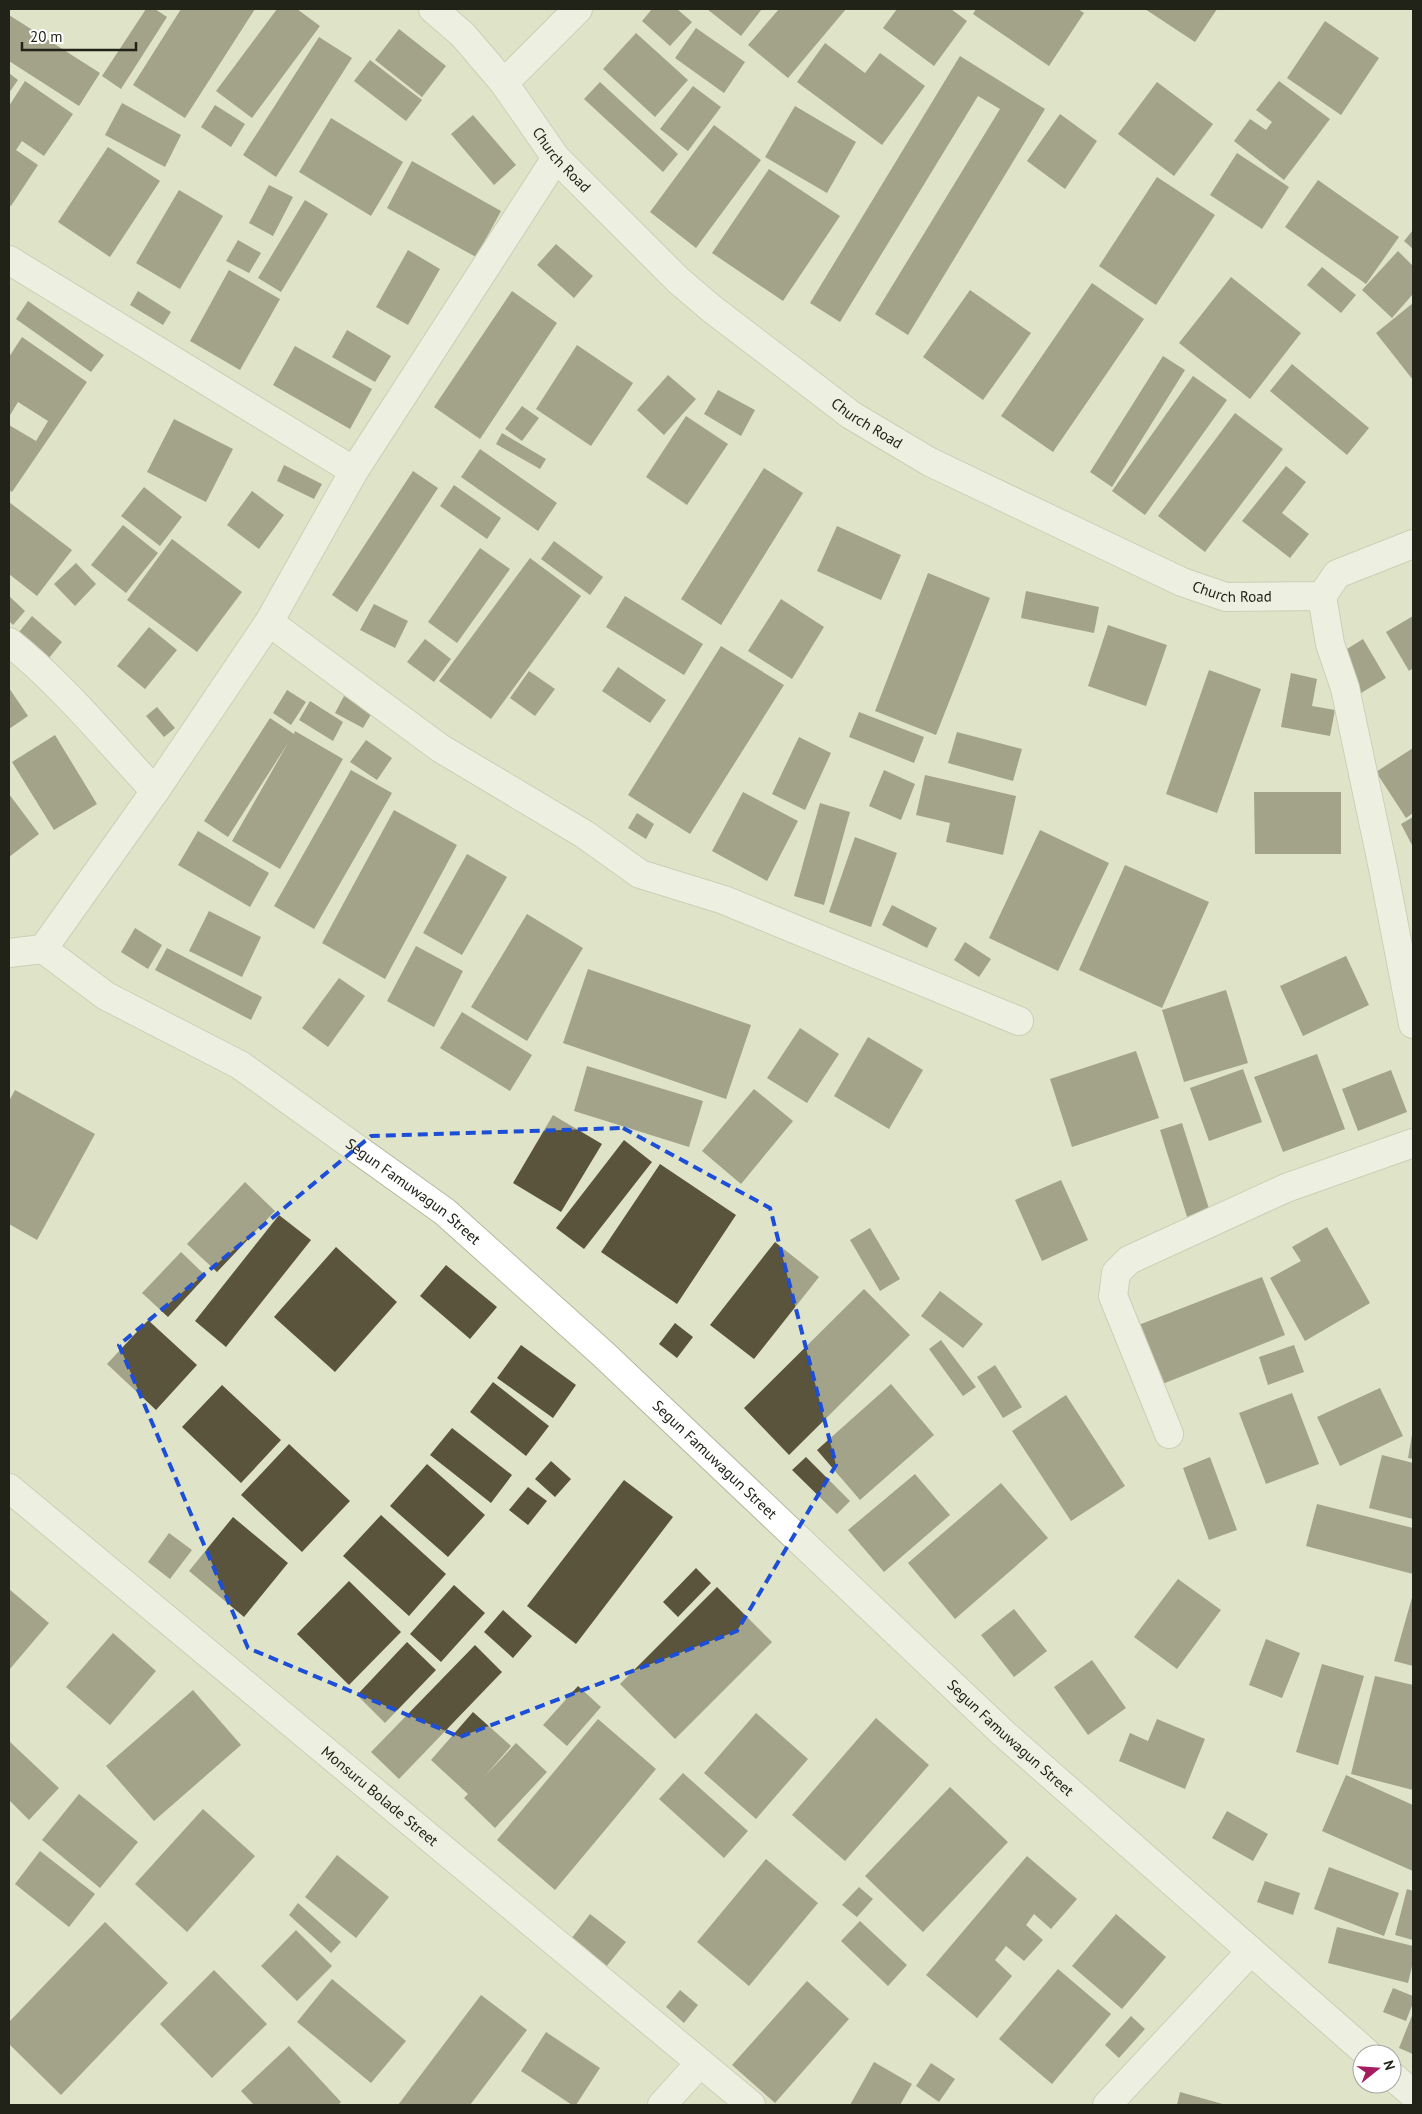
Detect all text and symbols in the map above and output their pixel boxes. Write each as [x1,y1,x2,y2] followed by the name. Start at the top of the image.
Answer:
[22,20,136,52] scale bar
[30,27,63,46] text: 20 m
[528,123,595,196] street label: Church Road
[828,393,906,453] street label: Church Road
[1190,576,1272,606] street label: Church Road
[342,1134,485,1248] street label: Segun Famuwagun Street
[649,1396,781,1523] street label: Segun Famuwagun Street
[943,1675,1078,1800] street label: Segun Famuwagun Street
[318,1742,442,1850] street label: Monsuru Bolade Street
[1352,2044,1402,2094] north arrow
[1379,2058,1399,2072] text: N

